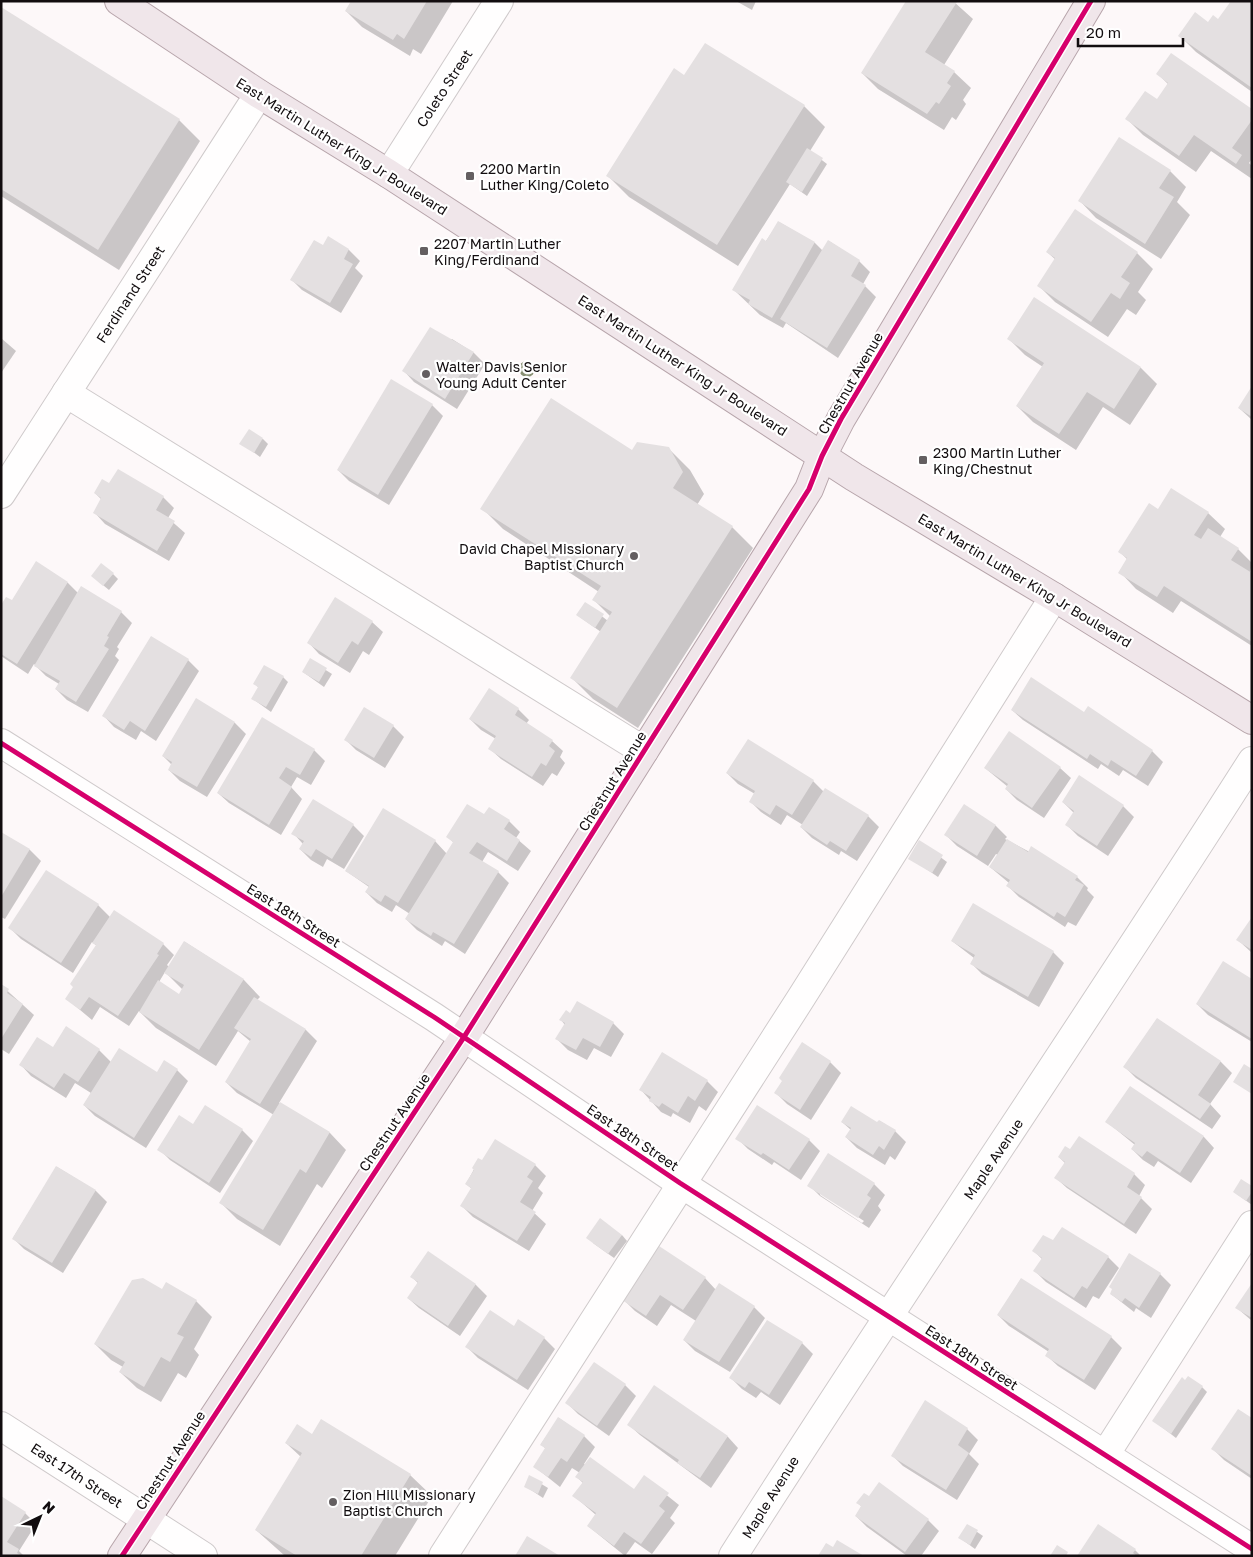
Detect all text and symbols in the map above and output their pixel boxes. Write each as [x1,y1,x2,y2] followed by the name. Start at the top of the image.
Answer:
[1078,15,1183,47] scale bar
[1086,23,1121,41] text: 20 m
[413,46,475,130] street label: Coleto Street
[233,74,451,218] street label: East Martin Luther King Jr Boulevard
[480,160,609,193] place label: 2200 Martin Luther King/Coleto
[464,170,476,182] marker: 2200 Martin Luther King/Coleto
[434,235,561,268] place label: 2207 Martin Luther King/Ferdinand
[92,242,168,346] street label: Ferdinand Street
[418,245,430,257] marker: 2207 Martin Luther King/Ferdinand
[575,291,791,439] street label: East Martin Luther King Jr Boulevard
[814,329,886,437] street label: Chestnut Avenue
[436,358,567,391] place label: Walter Davis Senior Young Adult Center
[420,368,432,380] marker: Walter Davis Senior Young Adult Center
[933,444,1062,477] place label: 2300 Martin Luther King/Chestnut
[917,454,929,466] marker: 2300 Martin Luther King/Chestnut
[915,509,1135,651] street label: East Martin Luther King Jr Boulevard
[459,540,624,573] place label: David Chapel Missionary Baptist Church
[628,550,640,562] marker: David Chapel Missionary Baptist Church
[574,728,650,834] street label: Chestnut Avenue
[244,879,344,951] street label: East 18th Street
[355,1070,433,1174] street label: Chestnut Avenue
[584,1100,682,1174] street label: East 18th Street
[960,1115,1026,1203] street label: Maple Avenue
[922,1321,1022,1393] street label: East 18th Street
[132,1407,208,1513] street label: Chestnut Avenue
[28,1439,126,1511] street label: East 17th Street
[738,1453,802,1541] street label: Maple Avenue
[343,1486,476,1519] place label: Zion Hill Missionary Baptist Church
[15,1492,65,1542] north arrow
[327,1496,339,1508] marker: Zion Hill Missionary Baptist Church
[40,1497,59,1517] text: N

